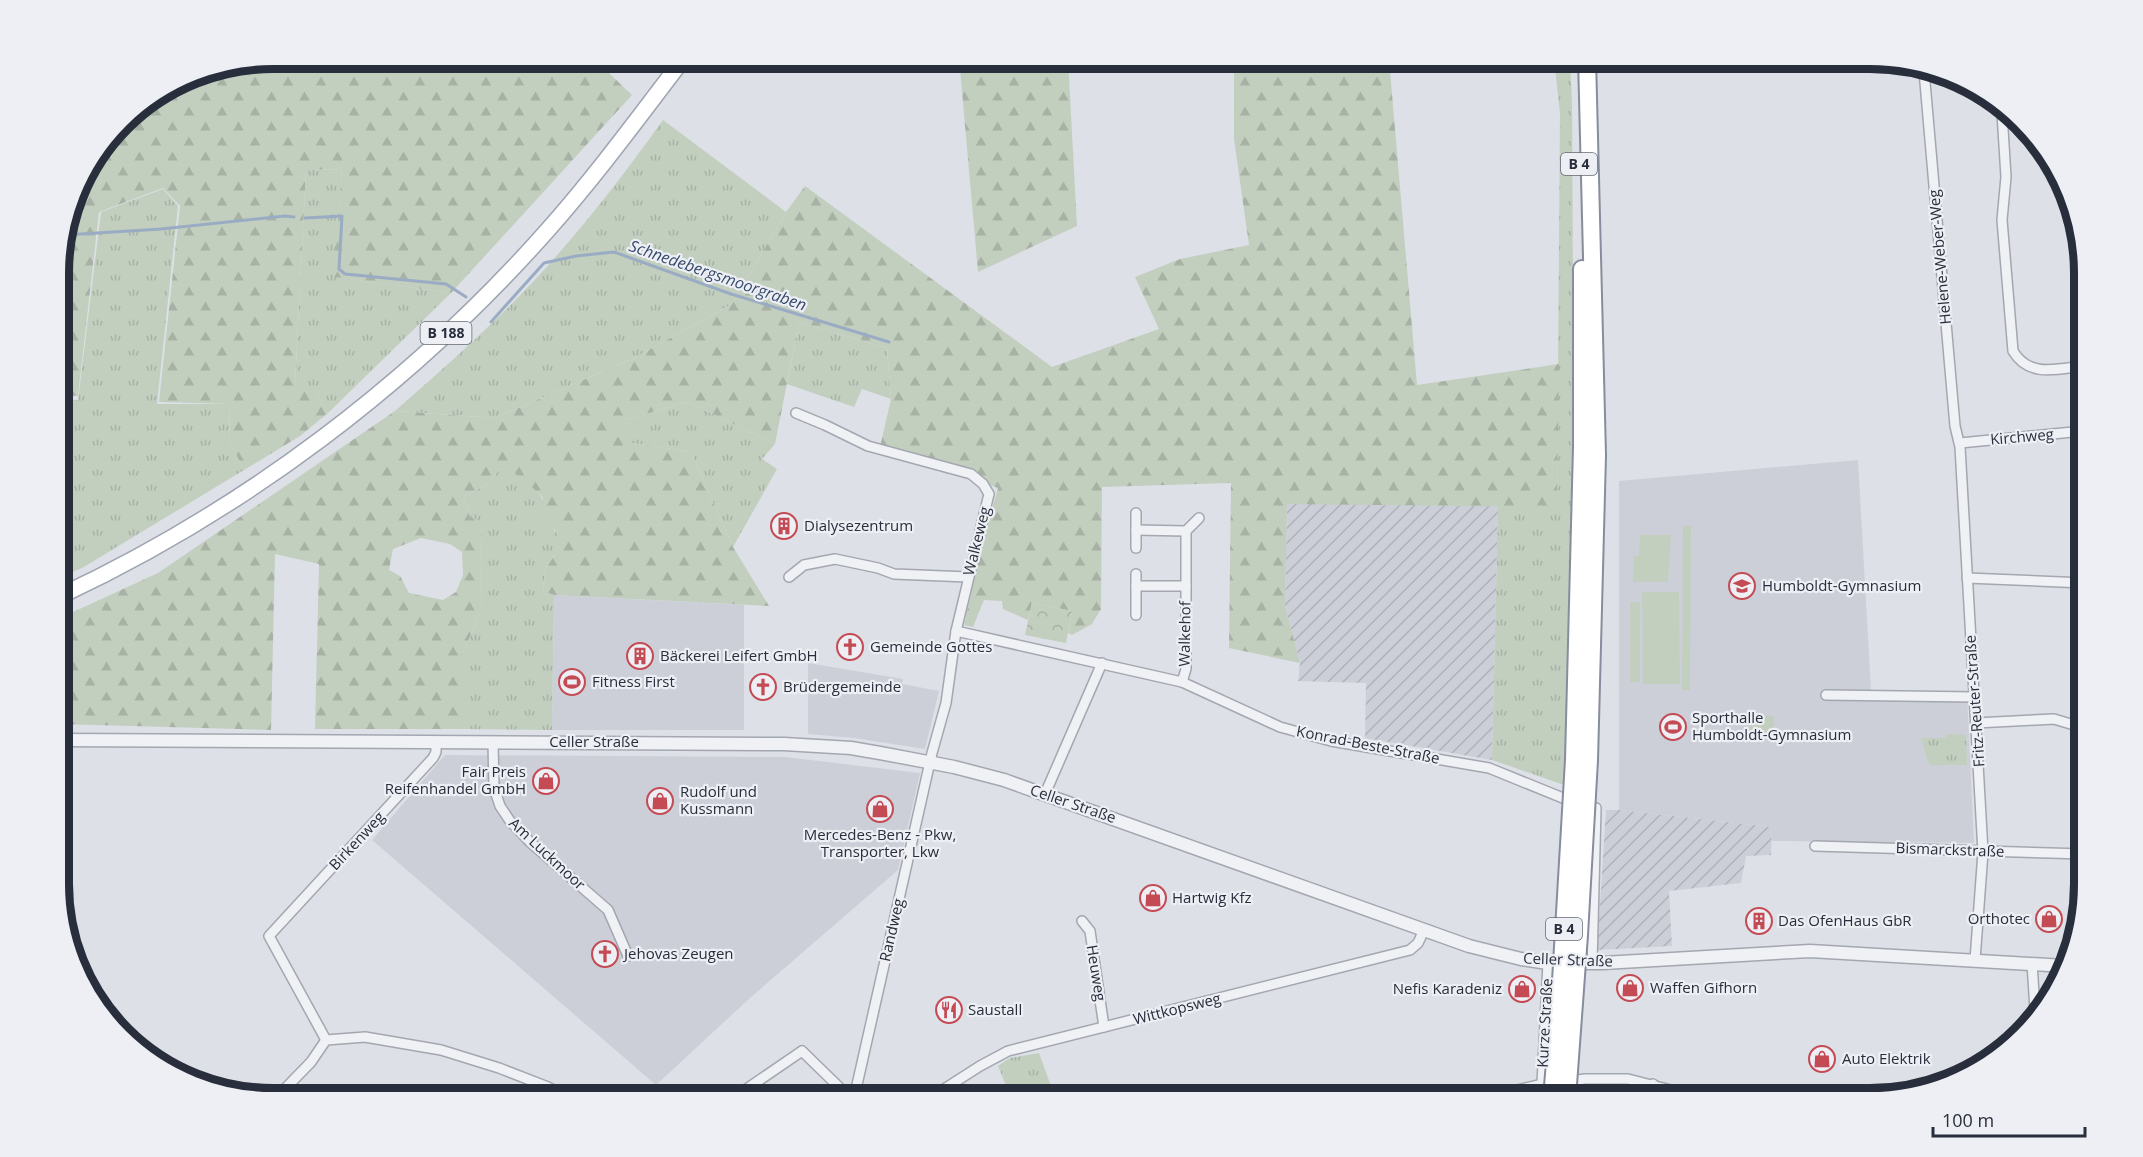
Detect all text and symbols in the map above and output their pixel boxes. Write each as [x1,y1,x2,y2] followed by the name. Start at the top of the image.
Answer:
[1561,153,1597,175] road number: B 4
[1923,189,1955,325] street label: Helene-Weber-Weg
[626,234,810,316] water label: Schnedebergsmoorgraben
[420,322,472,344] road number: B 188
[1989,423,2055,449] street label: Kirchweg
[958,504,994,577] street label: Walkeweg
[769,511,799,541] building icon: Dialysezentrum
[804,515,913,535] place label: Dialysezentrum
[1727,571,1757,601] school or university icon: Humboldt-Gymnasium
[1762,575,1921,595] place label: Humboldt-Gymnasium
[1173,600,1195,667] street label: Walkehof
[835,632,865,662] church icon: Gemeinde Gottes
[1959,634,1989,768] street label: Fritz-Reuter-Straße
[870,636,992,656] place label: Gemeinde Gottes
[625,641,655,671] building icon: Bäckerei Leifert GmbH
[660,645,818,665] place label: Bäckerei Leifert GmbH
[557,667,587,697] sports icon: Fitness First
[592,671,675,691] place label: Fitness First
[748,672,778,702] church icon: Brüdergemeinde
[783,676,901,696] place label: Brüdergemeinde
[1692,707,1851,744] place label: Sporthalle Humboldt-Gymnasium
[1658,712,1688,742] sports icon: Sporthalle Humboldt-Gymnasium
[1295,720,1442,768] street label: Konrad-Beste-Straße
[549,731,639,751] street label: Celler Straße
[385,761,526,798] place label: Fair Preis Reifenhandel GmbH
[531,766,561,796] shop icon: Fair Preis Reifenhandel GmbH
[1028,779,1119,827] street label: Celler Straße
[680,781,757,818] place label: Rudolf und Kussmann
[645,786,675,816] shop icon: Rudolf und Kussmann
[865,794,895,824] shop icon: Mercedes-Benz - Pkw, Transporter, Lkw
[324,807,389,874] street label: Birkenweg
[505,813,590,894] street label: Am Luckmoor
[804,824,956,861] place label: Mercedes-Benz - Pkw, Transporter, Lkw
[1895,837,2005,861] street label: Bismarckstraße
[1138,883,1168,913] shop icon: Hartwig Kfz
[1172,887,1252,907] place label: Hartwig Kfz
[874,896,908,963] street label: Randweg
[2034,904,2064,934] shop icon: Orthotec
[1744,906,1774,936] building icon: Das OfenHaus GbR
[1968,908,2030,928] place label: Orthotec
[1778,910,1912,930] place label: Das OfenHaus GbR
[1546,918,1582,940] road number: B 4
[590,939,620,969] church icon: Jehovas Zeugen
[622,943,734,963] place label: Jehovas Zeugen
[1083,943,1111,1002] street label: Heuweg
[1523,947,1613,971] street label: Celler Straße
[1615,973,1645,1003] shop icon: Waffen Gifhorn
[1507,974,1537,1004] shop icon: Nefis Karadeniz
[1650,977,1757,997] place label: Waffen Gifhorn
[1393,978,1502,998] place label: Nefis Karadeniz
[1532,978,1556,1068] street label: Kurze Straße
[1131,987,1223,1029] street label: Wittkopsweg
[934,995,964,1025] restaurant icon: Saustall
[968,999,1022,1019] place label: Saustall
[1807,1044,1837,1074] shop icon: Auto Elektrik
[1842,1048,1931,1068] place label: Auto Elektrik
[1933,1100,2084,1138] scale bar
[1942,1108,1994,1132] text: 100 m

